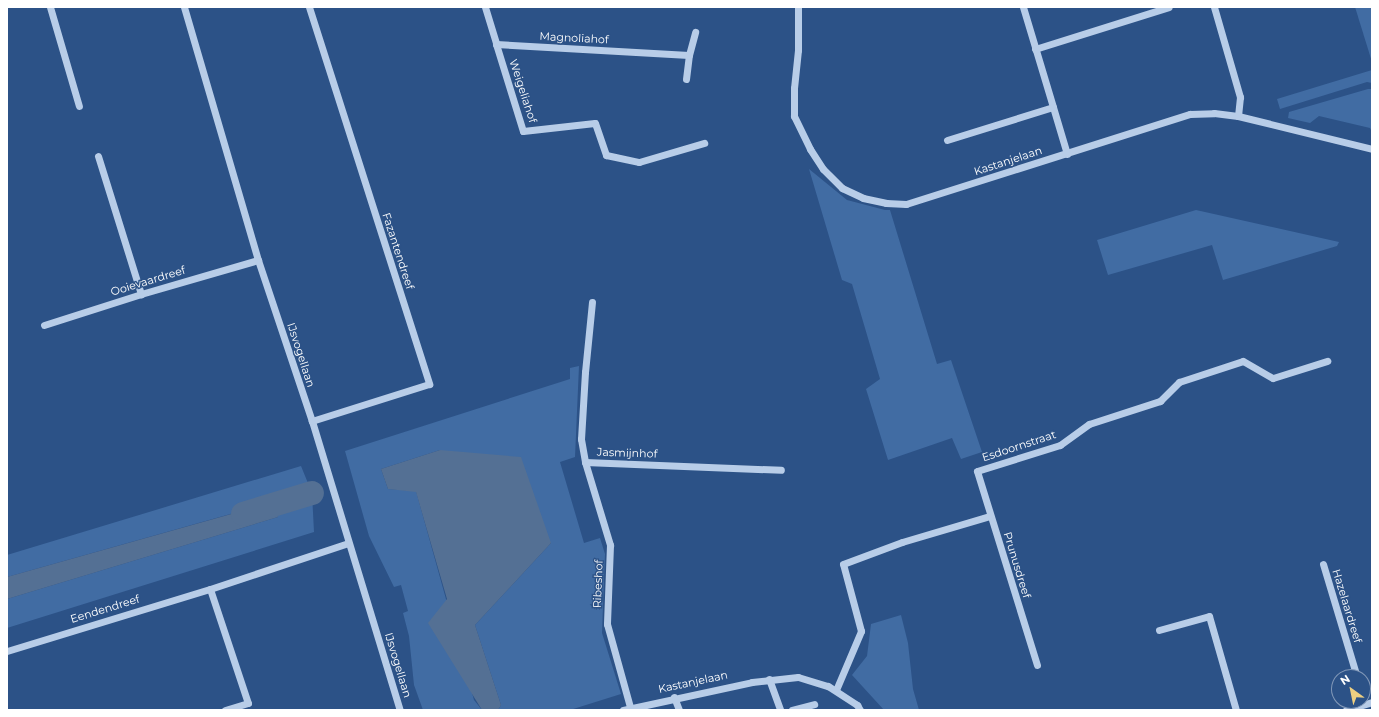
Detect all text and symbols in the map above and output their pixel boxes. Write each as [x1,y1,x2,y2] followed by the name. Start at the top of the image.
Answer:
[539,30,609,46] street label: Magnoliahof
[507,58,539,124] street label: Weigeliahof
[972,144,1044,178] street label: Kastanjelaan
[379,211,417,291] street label: Fazantendreef
[109,263,187,299] street label: Ooievaardreef
[284,321,318,389] street label: IJsvogellaan
[980,428,1058,464] street label: Esdoornstraat
[597,445,657,461] street label: Jasmijnhof
[1001,530,1033,600] street label: Prunusdreef
[591,560,605,608] street label: Ribeshof
[1329,567,1365,645] street label: Hazelaardreef
[69,592,141,626] street label: Eendendreef
[382,631,414,699] street label: IJsvogellaan
[657,668,729,696] street label: Kastanjelaan
[1331,669,1371,709] north arrow
[1337,671,1353,688] text: N

